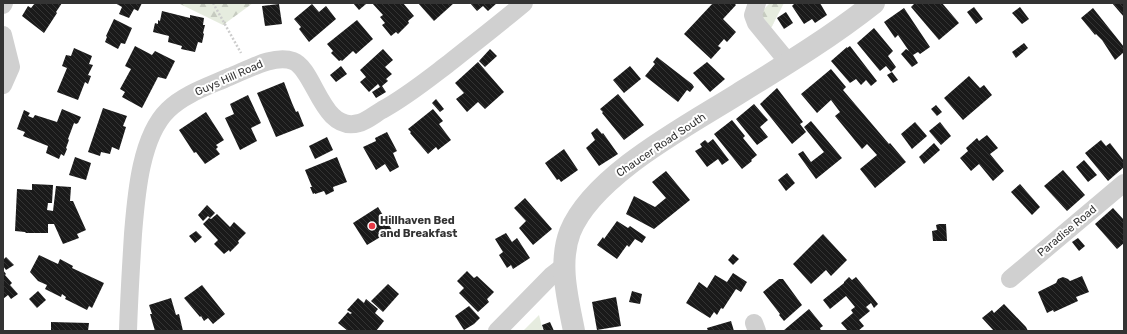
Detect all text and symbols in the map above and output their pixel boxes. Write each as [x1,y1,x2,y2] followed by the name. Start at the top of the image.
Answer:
[193,57,265,99] street label: Guys Hill Road
[614,110,708,180] street label: Chaucer Road South
[1035,203,1099,259] street label: Paradise Road
[380,214,457,240] place label: Hillhaven Bed and Breakfast
[367,221,377,231] marker: Hillhaven Bed and Breakfast

